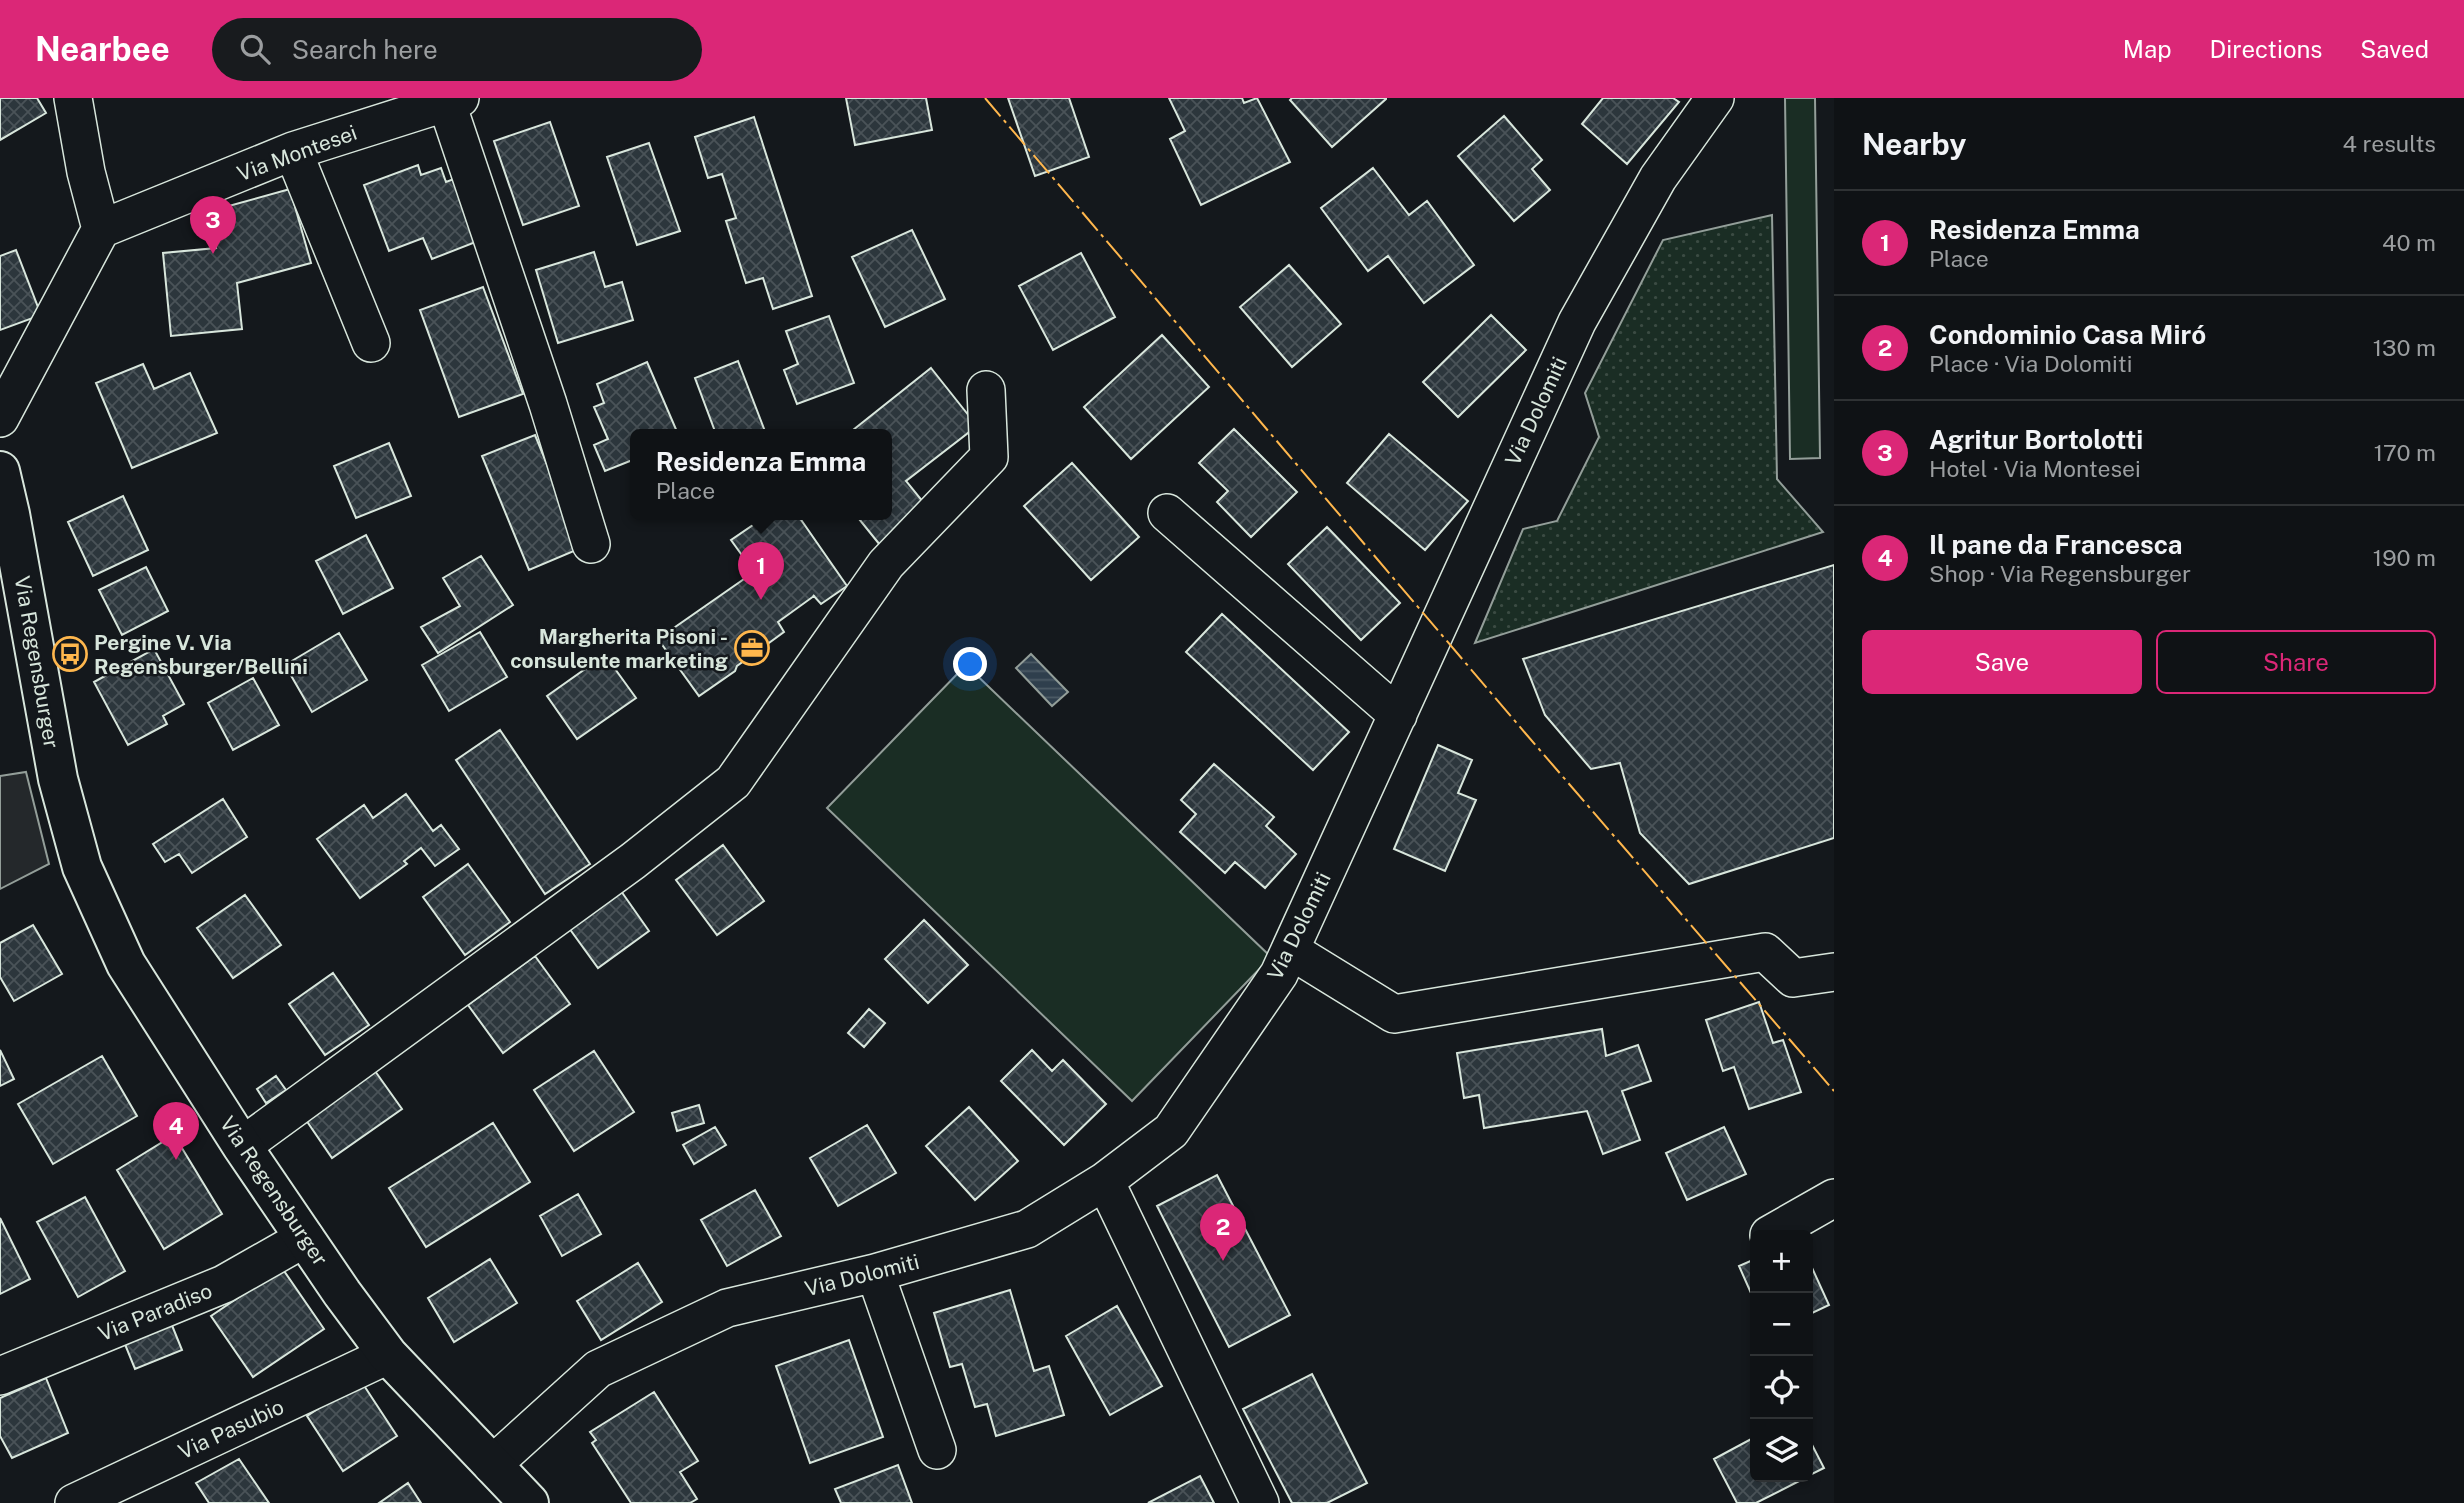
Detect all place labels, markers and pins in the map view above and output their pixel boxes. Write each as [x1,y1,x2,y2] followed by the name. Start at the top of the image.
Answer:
[190,196,236,254] pin: 3
[738,542,784,600] pin: 1
[510,624,728,673] place label: Margherita Pisoni - consulente marketing
[733,629,771,667] office icon: Margherita Pisoni - consulente marketing
[94,630,308,679] place label: Pergine V. Via Regensburger/Bellini
[51,635,89,673] bus stop icon: Pergine V. Via Regensburger/Bellini
[153,1102,199,1160] pin: 4
[1200,1203,1246,1261] pin: 2

